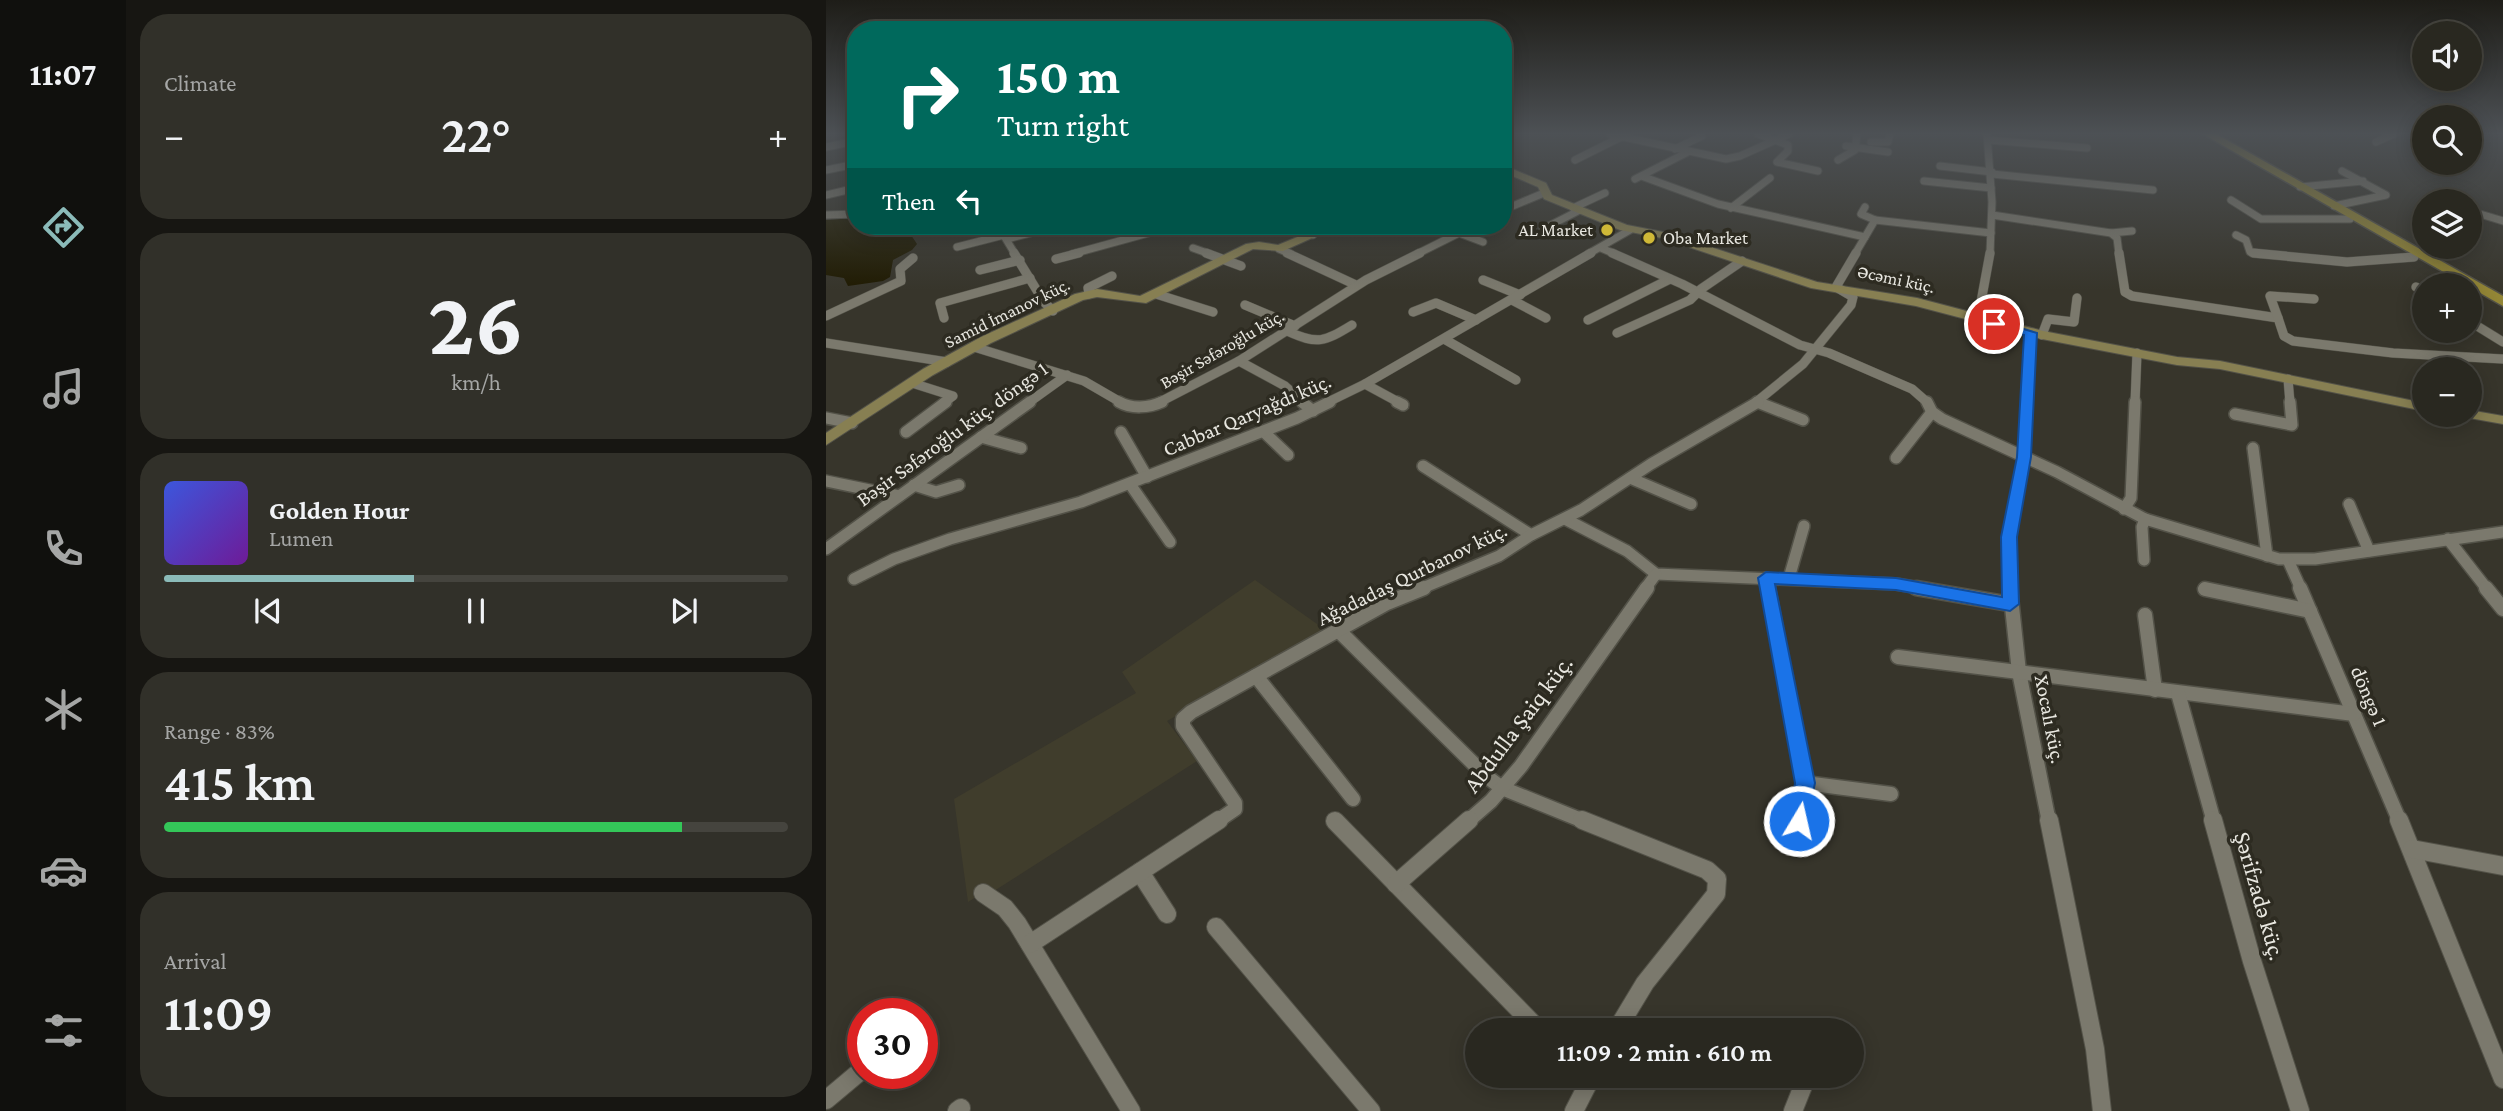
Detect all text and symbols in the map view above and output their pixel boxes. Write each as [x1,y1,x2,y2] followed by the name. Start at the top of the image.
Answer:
[2412,21,2482,427] map controls
[2412,21,2482,91] button: sound
[882,49,973,140] icon: right
[997,49,1120,104] text: 150 m
[30,56,97,92] text: 11:07
[164,70,236,96] text: Climate
[441,105,511,163] text: 22°
[2412,105,2482,175] button: search
[997,107,1129,143] text: Turn right
[164,114,184,156] text: −
[768,114,788,156] text: +
[950,182,988,220] icon: left
[882,187,936,216] text: Then
[2412,189,2482,259] button: layers
[39,203,88,252] icon: directions
[1519,220,1594,240] place label: AL Market
[1599,222,1615,238] marker: AL Market
[1663,228,1749,248] place label: Oba Market
[1641,230,1657,246] marker: Oba Market
[1855,261,1937,297] street label: Əcəmi küç.
[428,272,524,374] text: 26
[2412,273,2482,343] button: +
[941,274,1073,352] street label: Samid İmanov küç.
[1964,294,2024,354] pin
[1156,305,1288,393] street label: Bəşir Səfəroğlu küç.
[1975,305,2013,343] icon: arrive
[852,357,1052,511] street label: Bəşir Səfəroğlu küç. döngə 1
[2412,357,2482,427] button: −
[39,364,88,413] icon: music
[451,369,501,395] text: km/h
[1159,369,1335,461] street label: Cabbar Qaryağdı küç.
[269,496,410,525] text: Golden Hour
[1313,518,1511,630] street label: Ağadadaş Qurbanov küç.
[39,524,88,573] icon: phone
[269,525,333,551] text: Lumen
[249,592,287,630] icon: previous
[457,592,495,630] icon: pause
[665,592,703,630] icon: next
[1457,650,1578,797] street label: Abdulla Şaiq küç.
[2346,662,2392,730] street label: döngə 1
[2030,673,2070,765] street label: Xocalı küç.
[39,685,88,734] icon: climate
[164,718,275,744] text: Range · 83%
[164,753,315,811] text: 415 km
[1762,784,1836,858] position arrow
[2229,829,2292,963] street label: Şərifzadə küç.
[39,846,88,895] icon: car
[164,948,227,974] text: Arrival
[164,983,273,1041] text: 11:09
[847,998,938,1089] speed limit sign: 30
[39,1006,88,1055] icon: filters
[1557,1038,1772,1067] text: 11:09 · 2 min · 610 m

